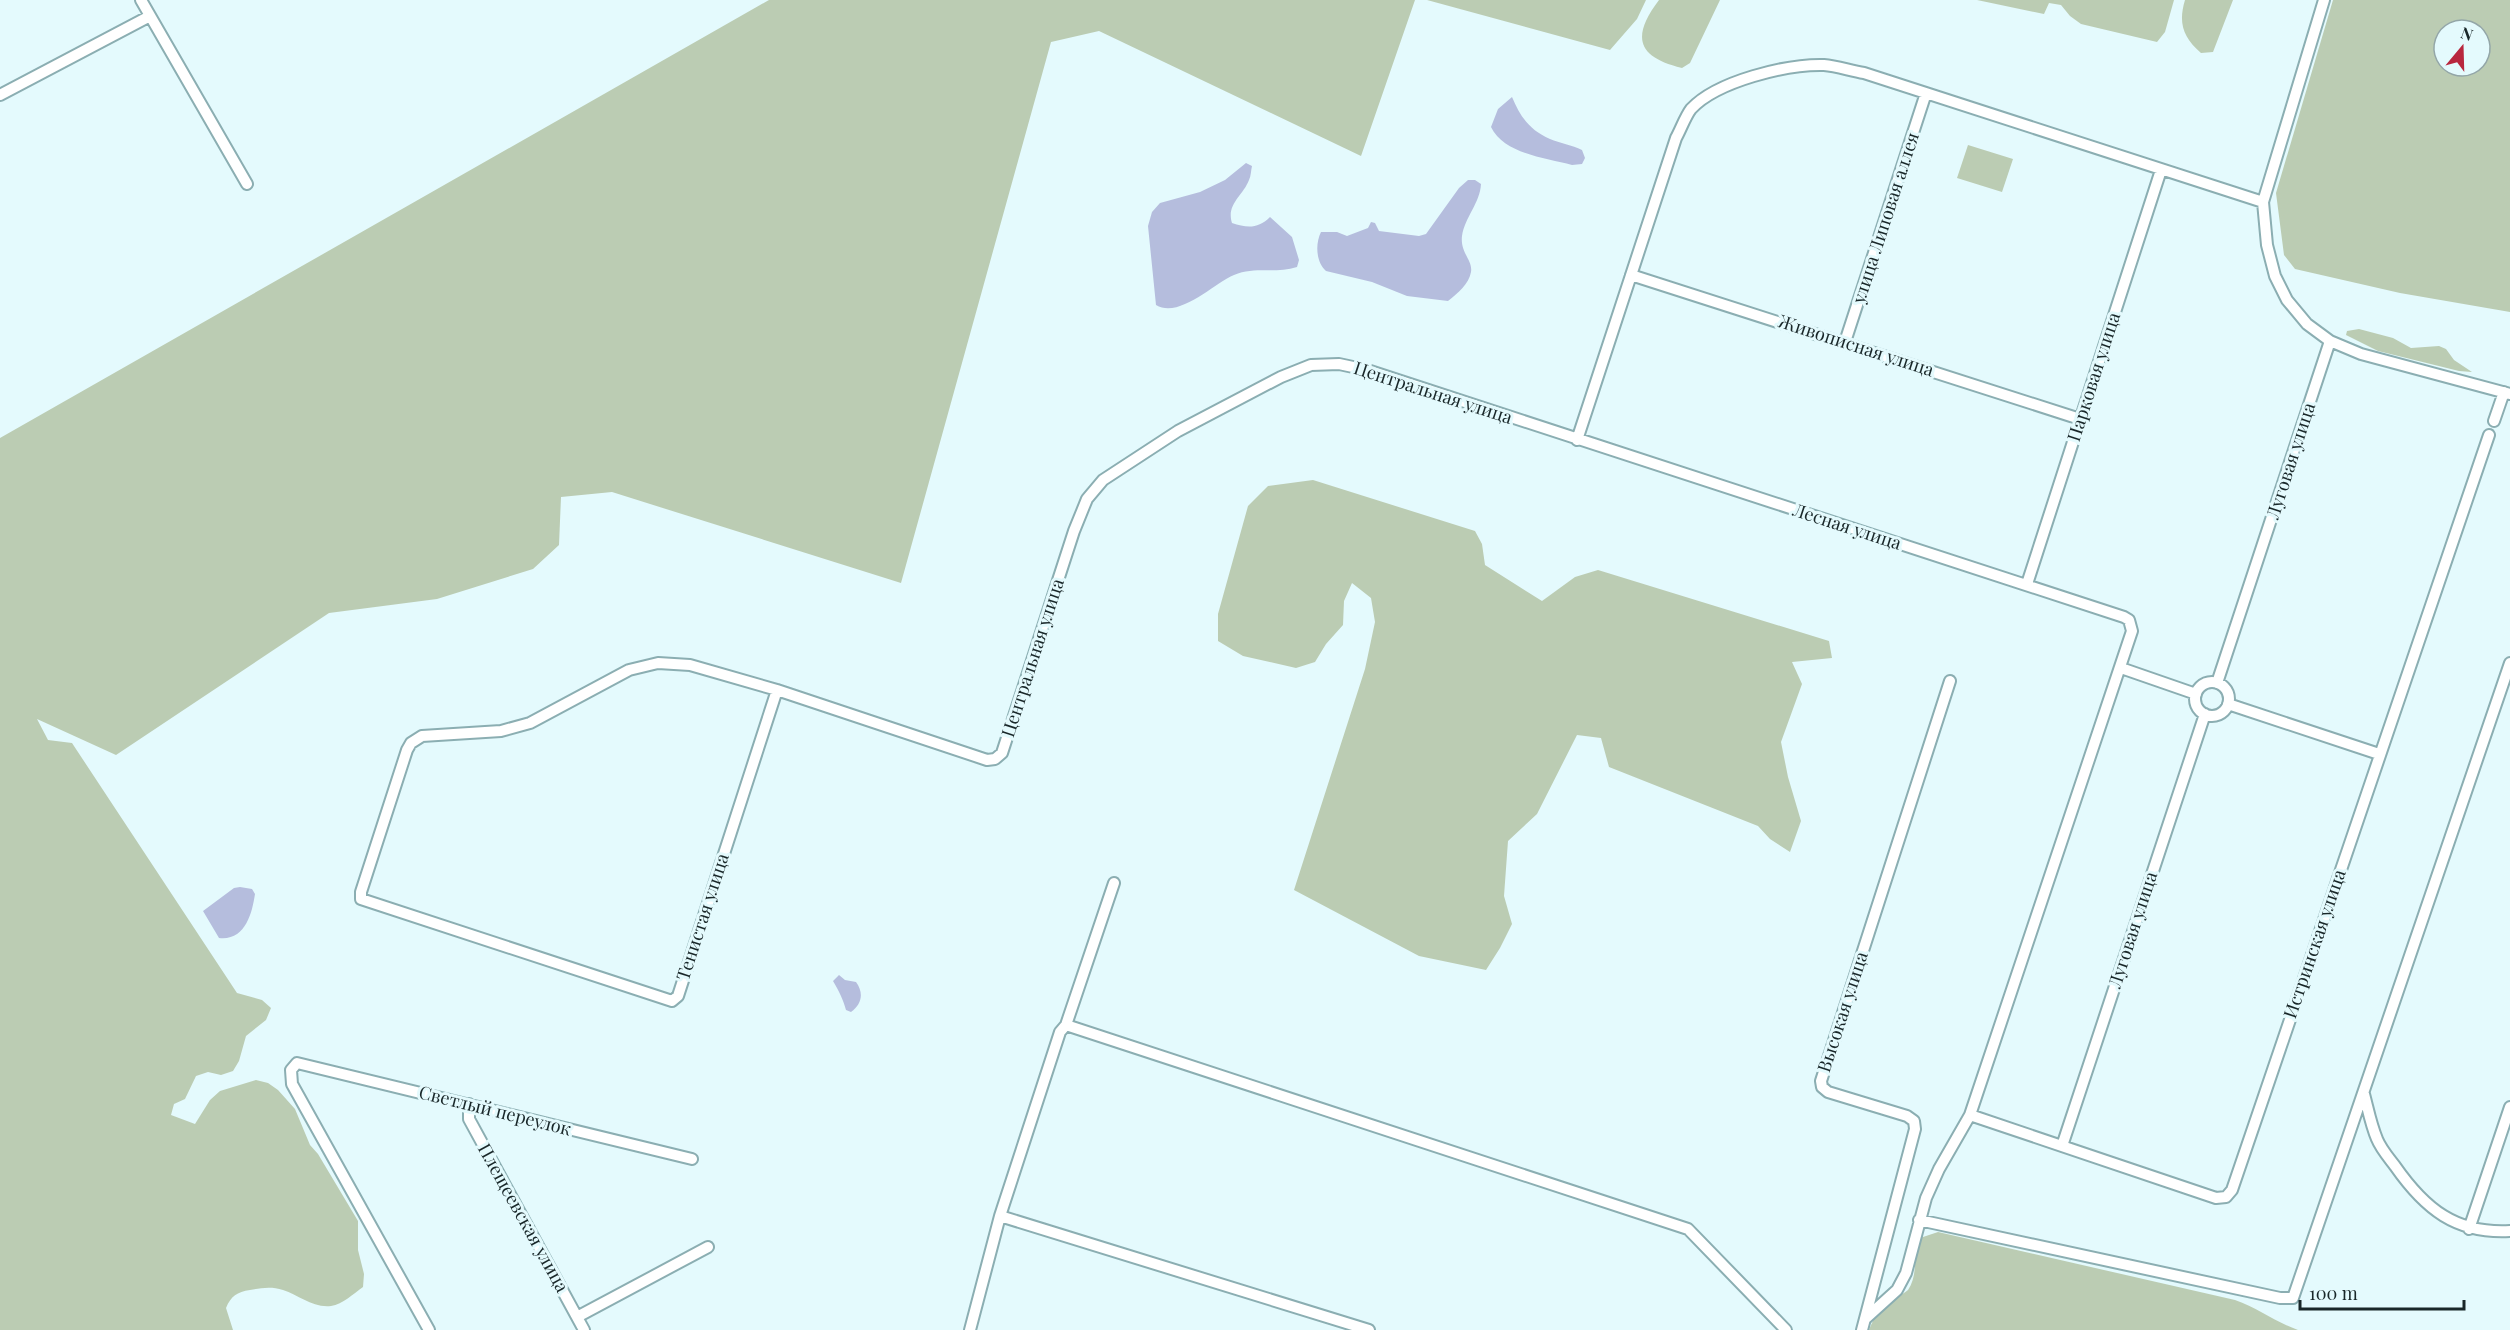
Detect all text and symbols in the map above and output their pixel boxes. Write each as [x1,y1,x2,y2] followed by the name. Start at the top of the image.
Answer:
[2432,18,2492,78] north arrow
[2458,22,2476,45] text: N
[1846,129,1924,307] street label: улица Липовая аллея
[1775,309,1937,382] street label: Живописная улица
[2061,309,2125,444] street label: Парковая улица
[1351,355,1516,429] street label: Центральная улица
[2260,399,2320,523] street label: Луговая улица
[1789,497,1905,555] street label: Лесная улица
[995,575,1069,740] street label: Центральная улица
[670,850,734,983] street label: Тенистая улица
[2277,866,2351,1021] street label: Истринская улица
[2102,868,2162,992] street label: Луговая улица
[1811,948,1873,1075] street label: Высокая улица
[417,1079,574,1141] street label: Светлый переулок
[473,1139,575,1296] street label: Плещеевская улица
[2300,1273,2464,1311] scale bar
[2309,1281,2358,1305] text: 100 m

